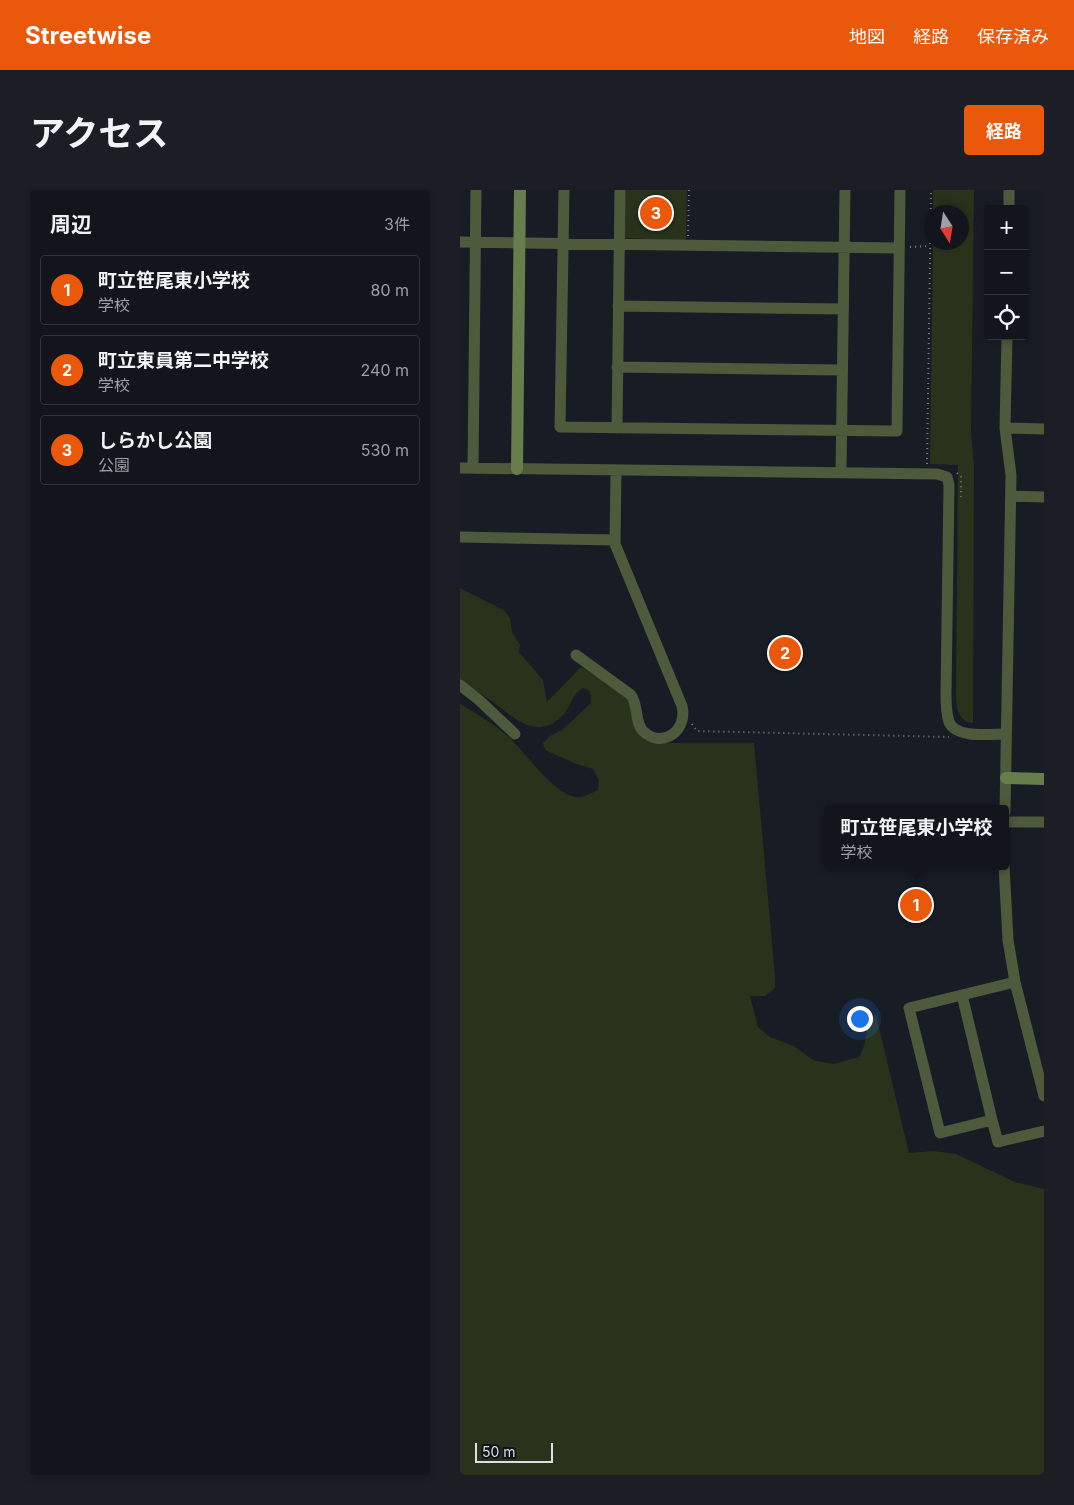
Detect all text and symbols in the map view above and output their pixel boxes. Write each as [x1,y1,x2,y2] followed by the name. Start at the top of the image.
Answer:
[25,21,151,50] text: Streetwise
[849,26,885,47] text: 地図
[913,26,949,47] text: 経路
[977,26,1049,47] text: 保存済み
[964,105,1044,155] button: 経路
[30,112,168,154] text: アクセス
[640,194,672,232] pin: 3
[924,205,969,250] north arrow
[984,205,1029,340] map controls
[984,205,1029,250] button: +
[50,212,92,237] text: 周辺
[384,214,410,234] text: 3件
[984,250,1029,295] button: −
[98,269,250,292] text: 町立笹尾東小学校
[64,280,70,300] text: 1
[370,280,409,300] text: 80 m
[98,295,130,315] text: 学校
[984,295,1029,340] button: locate
[98,349,269,372] text: 町立東員第二中学校
[62,360,72,380] text: 2
[361,360,409,380] text: 240 m
[98,375,130,395] text: 学校
[98,429,212,452] text: しらかし公園
[62,440,72,460] text: 3
[361,440,409,460] text: 530 m
[98,455,130,475] text: 公園
[769,634,801,672] pin: 2
[824,805,1009,870] popup
[840,816,993,839] text: 町立笹尾東小学校
[840,842,873,862] text: 学校
[900,886,932,924] pin: 1
[847,1006,873,1032] your location
[475,1440,552,1463] scale bar
[482,1443,516,1460] text: 50 m

